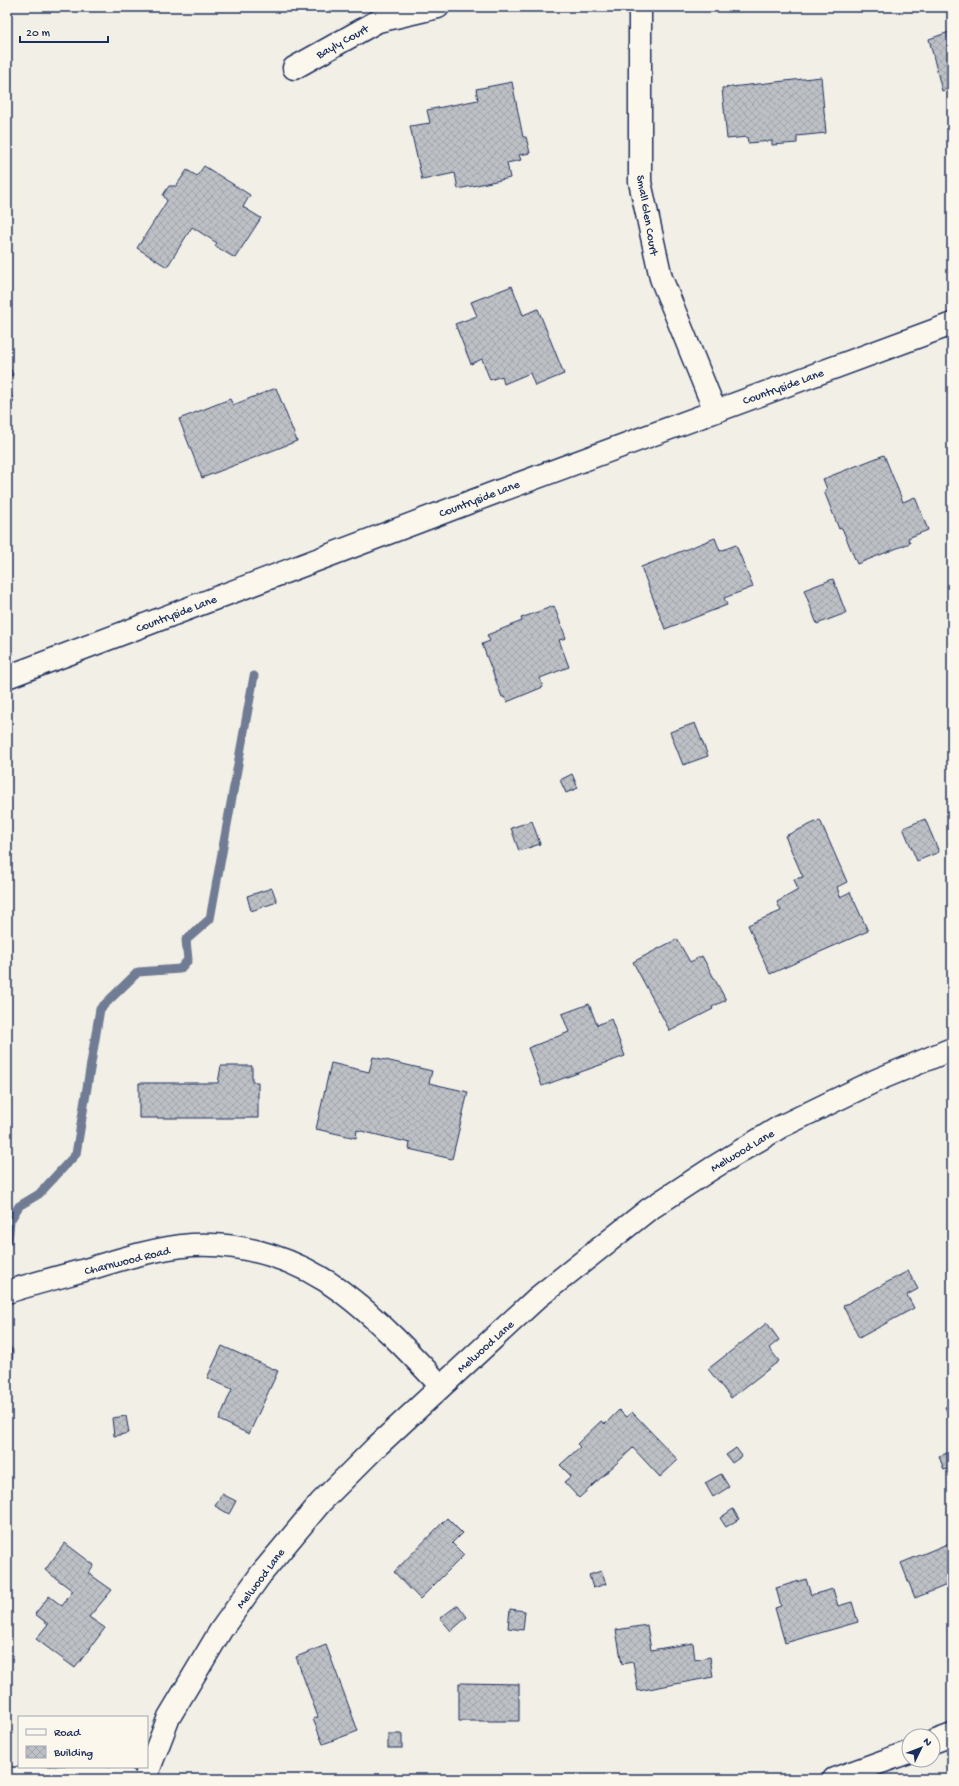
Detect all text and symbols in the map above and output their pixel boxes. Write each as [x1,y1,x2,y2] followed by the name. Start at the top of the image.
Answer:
[20,18,108,44] scale bar
[314,22,373,63] street label: Bayly Court
[26,27,51,41] text: 20 m
[632,174,660,258] street label: Small Glen Court
[741,366,827,409] street label: Countryside Lane
[437,478,523,522] street label: Countryside Lane
[134,593,220,637] street label: Countryside Lane
[709,1127,778,1176] street label: Melwood Lane
[83,1244,173,1279] street label: Charnwood Road
[455,1318,518,1377] street label: Melwood Lane
[234,1546,289,1612] street label: Melwood Lane
[18,1716,148,1768] legend
[54,1727,81,1741] text: Road
[901,1728,941,1768] north arrow
[920,1736,934,1749] text: N
[53,1747,93,1761] text: Building

